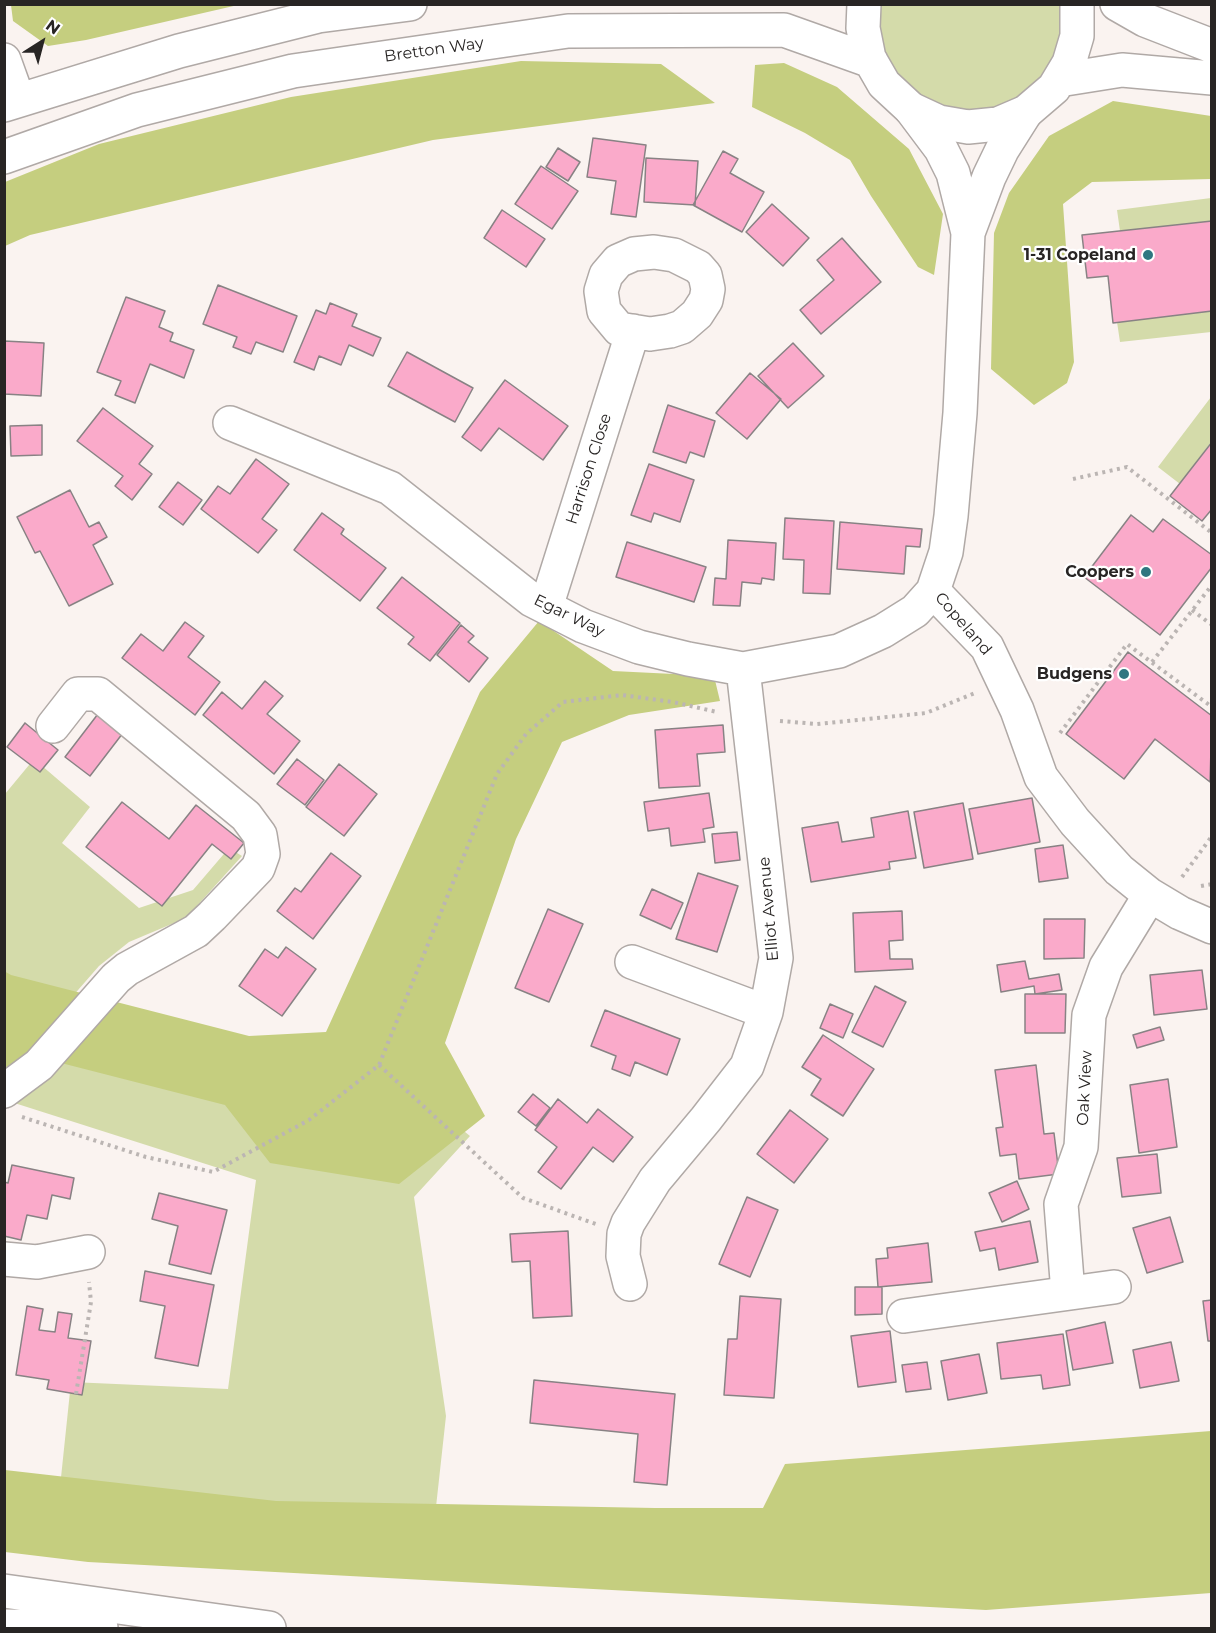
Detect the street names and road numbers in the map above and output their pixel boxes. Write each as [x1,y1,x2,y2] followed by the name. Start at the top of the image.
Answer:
[383,34,485,66] street label: Bretton Way
[562,411,616,527] street label: Harrison Close
[931,589,995,659] street label: Copeland
[531,591,607,641] street label: Egar Way
[755,856,783,962] street label: Elliot Avenue
[1073,1050,1097,1126] street label: Oak View

